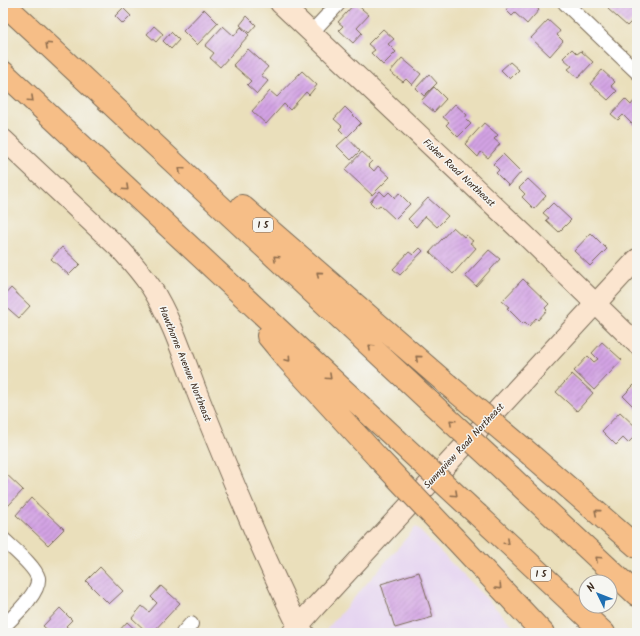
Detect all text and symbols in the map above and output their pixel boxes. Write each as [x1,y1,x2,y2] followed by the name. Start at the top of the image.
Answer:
[45,42,53,50] one-way arrow
[27,94,34,101] one-way arrow
[419,135,499,211] street label: Fisher Road Northeast
[178,167,186,174] one-way arrow
[122,183,129,190] one-way arrow
[253,218,273,232] road number: I 5
[273,256,281,263] one-way arrow
[316,271,324,278] one-way arrow
[154,304,216,424] street label: Hawthorne Avenue Northeast
[368,344,376,352] one-way arrow
[283,354,290,361] one-way arrow
[415,356,422,363] one-way arrow
[325,372,332,379] one-way arrow
[420,399,508,493] street label: Sunnyview Road Northeast
[449,419,457,427] one-way arrow
[451,489,458,496] one-way arrow
[594,510,602,517] one-way arrow
[502,537,509,544] one-way arrow
[595,556,603,563] one-way arrow
[531,567,551,581] road number: I 5
[578,574,618,614] north arrow
[582,579,600,597] text: N
[494,582,501,589] one-way arrow

